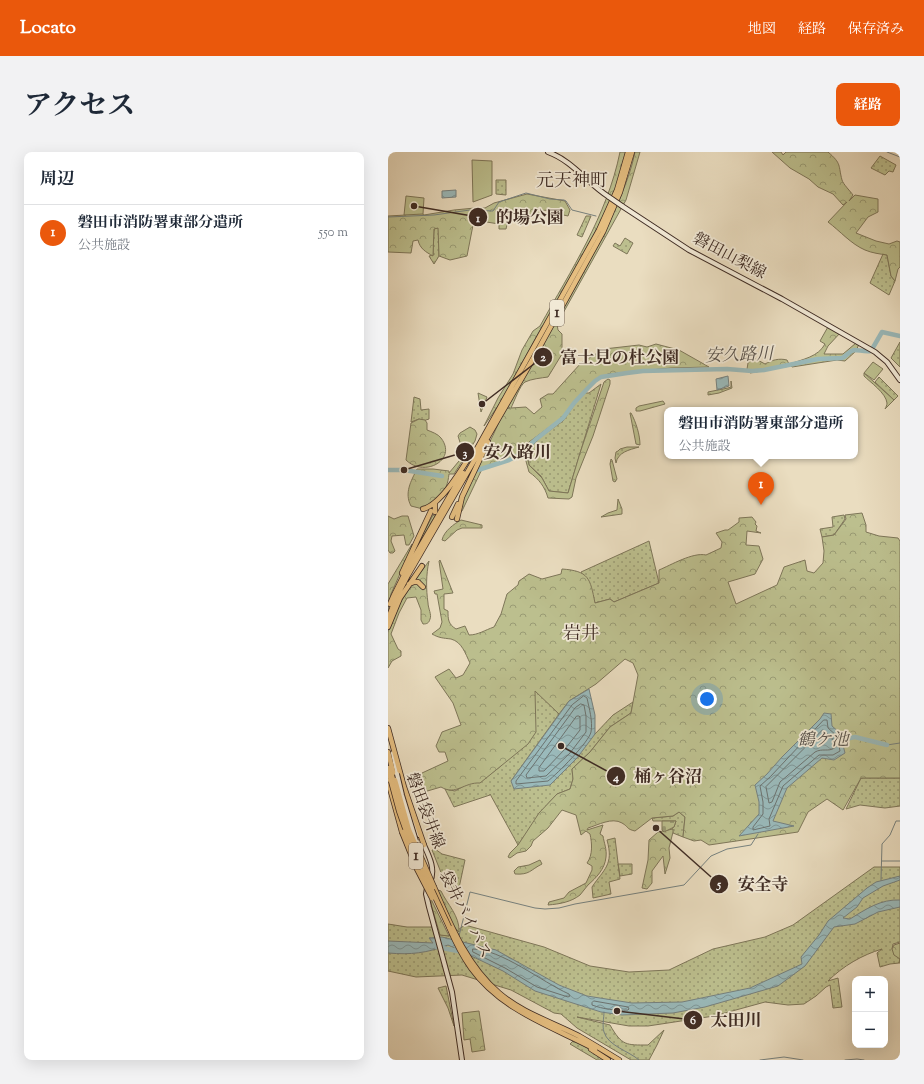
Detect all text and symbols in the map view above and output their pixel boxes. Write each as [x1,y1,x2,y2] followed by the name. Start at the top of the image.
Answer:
[20,15,76,42] text: Locato
[748,20,776,40] text: 地図
[798,20,826,40] text: 経路
[848,20,904,40] text: 保存済み
[836,83,900,126] button: 経路
[24,87,135,127] text: アクセス
[40,168,74,192] text: 周辺
[536,169,608,195] district label: 元天神町
[468,203,572,232] callout: 的場公園
[496,207,564,231] text: 的場公園
[475,210,481,228] text: 1
[78,213,243,234] text: 磐田市消防署東部分遣所
[51,224,55,242] text: 1
[319,224,348,242] text: 550 m
[688,228,770,286] street label: 磐田山梨線
[78,237,130,255] text: 公共施設
[550,300,564,326] road number: 1
[533,343,688,372] callout: 富士見の杜公園
[705,343,775,369] water label: 安久路川
[561,347,680,371] text: 富士見の杜公園
[540,349,546,367] text: 2
[664,407,858,459] popup
[678,414,844,435] text: 磐田市消防署東部分遣所
[455,438,559,467] callout: 安久路川
[678,438,731,456] text: 公共施設
[483,442,551,466] text: 安久路川
[463,445,468,463] text: 3
[748,472,774,505] pin: 1
[563,622,599,648] district label: 岩井
[697,689,717,709] your location
[798,729,850,753] water label: 鶴ケ池
[606,762,710,791] callout: 桶ヶ谷沼
[634,766,702,790] text: 桶ヶ谷沼
[612,769,619,787] text: 4
[399,770,449,852] street label: 磐田袋井線
[409,843,423,869] road number: 1
[432,867,496,963] street label: 袋井バイパス
[709,870,796,899] callout: 安全寺
[738,874,789,898] text: 安全寺
[716,876,722,894] text: 5
[852,976,888,1048] map controls
[852,976,888,1012] button: +
[683,1005,770,1034] callout: 太田川
[711,1010,762,1034] text: 太田川
[690,1012,696,1030] text: 6
[852,1012,888,1048] button: −

